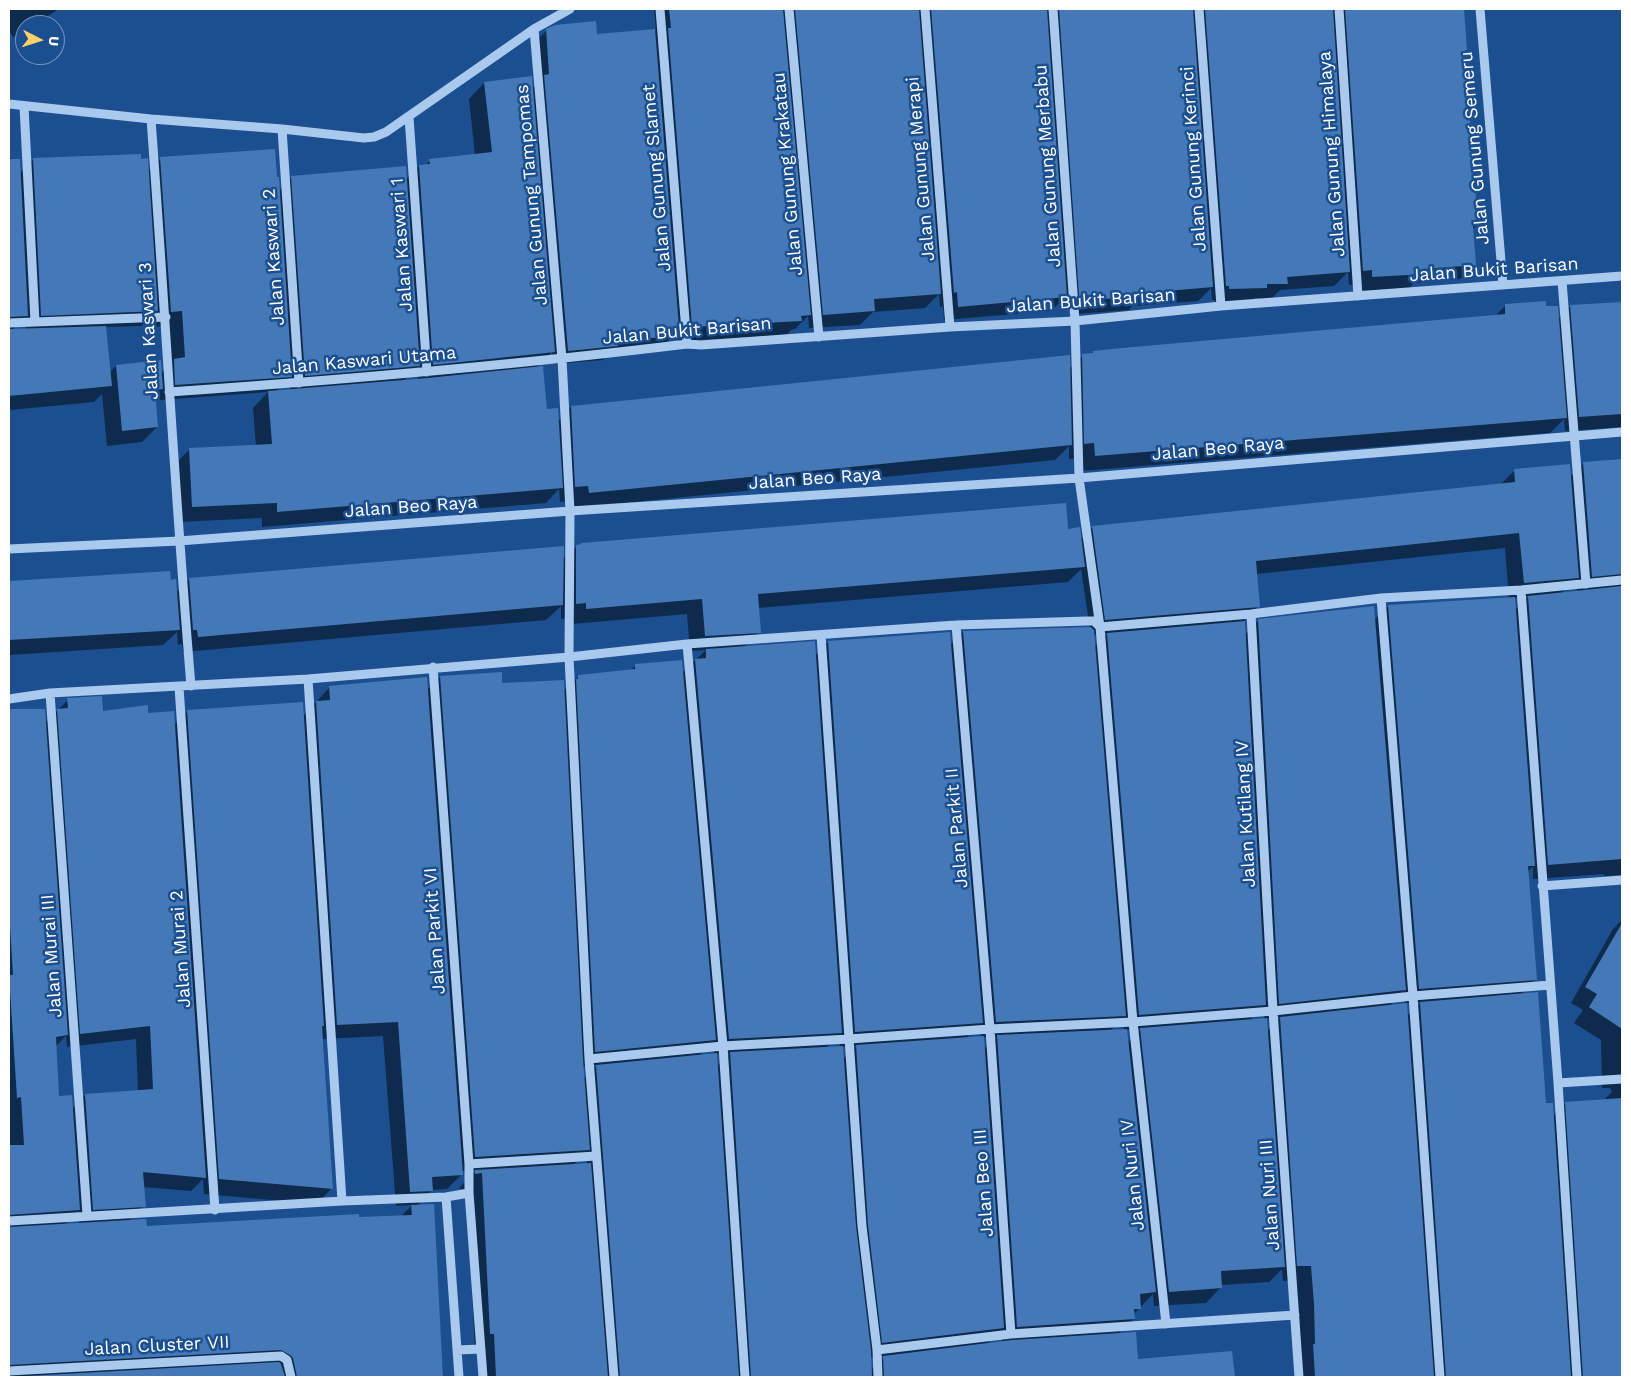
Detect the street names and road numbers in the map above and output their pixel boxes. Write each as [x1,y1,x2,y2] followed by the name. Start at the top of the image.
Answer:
[1314,50,1350,258] street label: Jalan Gunung Himalaya
[1456,50,1494,246] street label: Jalan Gunung Semeru
[1030,64,1066,268] street label: Jalan Gunung Merbabu
[1177,66,1211,252] street label: Jalan Gunung Kerinci
[768,71,808,277] street label: Jalan Gunung Krakatau
[902,76,940,262] street label: Jalan Gunung Merapi
[638,83,676,273] street label: Jalan Gunung Slamet
[512,84,552,306] street label: Jalan Gunung Tampomas
[387,177,417,313] street label: Jalan Kaswari 1
[258,188,290,326] street label: Jalan Kaswari 2
[1409,253,1579,287] street label: Jalan Bukit Barisan
[135,262,163,400] street label: Jalan Kaswari 3
[1006,284,1176,318] street label: Jalan Bukit Barisan
[602,313,772,349] street label: Jalan Bukit Barisan
[271,342,457,380] street label: Jalan Kaswari Utama
[1151,432,1285,466] street label: Jalan Beo Raya
[748,464,882,494] street label: Jalan Beo Raya
[344,492,478,522] street label: Jalan Beo Raya
[1231,740,1261,888] street label: Jalan Kutilang IV
[941,767,973,889] street label: Jalan Parkit II
[420,867,450,995] street label: Jalan Parkit VI
[166,889,196,1009] street label: Jalan Murai 2
[37,894,67,1018] street label: Jalan Murai III
[1116,1118,1150,1232] street label: Jalan Nuri IV
[969,1128,999,1238] street label: Jalan Beo III
[1255,1139,1285,1251] street label: Jalan Nuri III
[84,1331,230,1361] street label: Jalan Cluster VII

